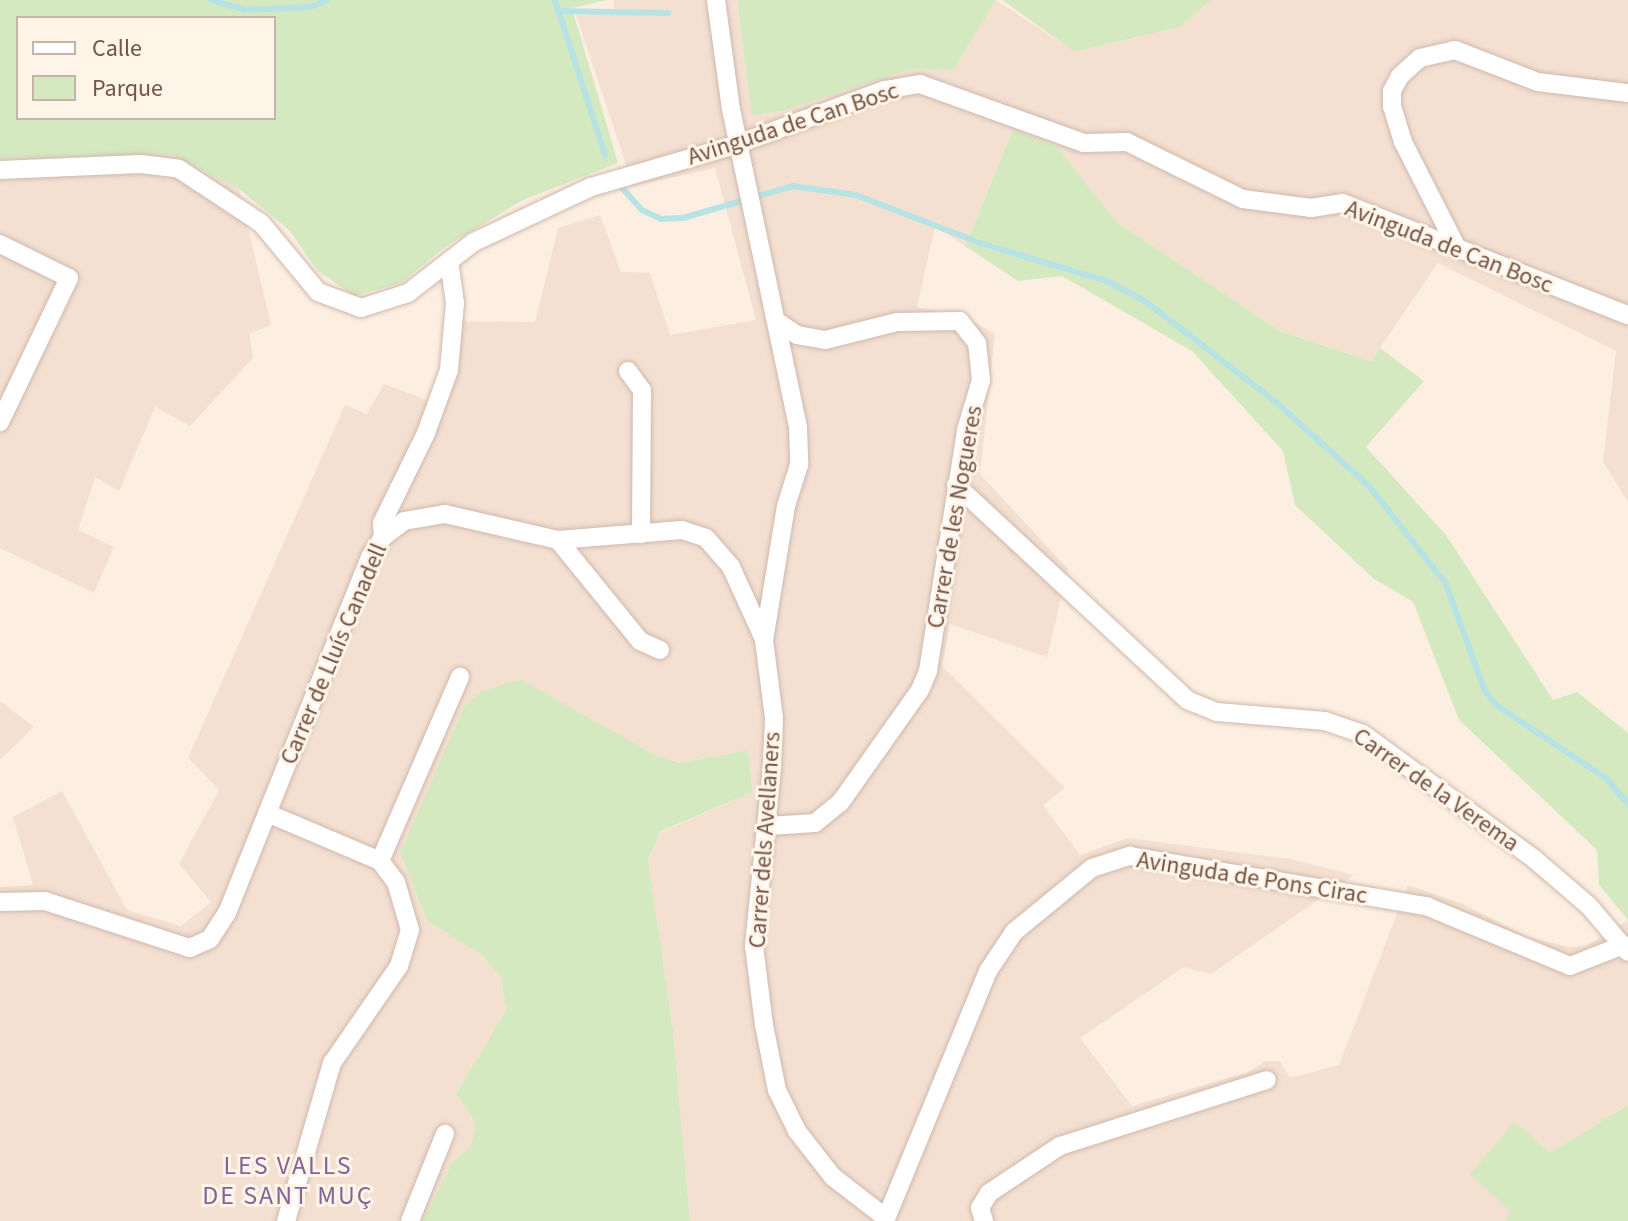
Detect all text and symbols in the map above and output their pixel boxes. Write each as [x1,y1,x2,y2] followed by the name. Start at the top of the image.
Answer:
[16,16,276,120] legend
[92,31,142,66] text: Calle
[92,71,163,106] text: Parque
[684,76,902,172] street label: Avinguda de Can Bosc
[1341,194,1557,300] street label: Avinguda de Can Bosc
[921,403,989,631] street label: Carrer de les Nogueres
[274,539,394,769] street label: Carrer de Lluís Canadell
[1347,722,1525,858] street label: Carrer de la Verema
[743,731,787,949] street label: Carrer dels Avellaners
[1135,846,1369,910] street label: Avinguda de Pons Cirac
[202,1150,374,1212] district label: LES VALLS DE SANT MUÇ

